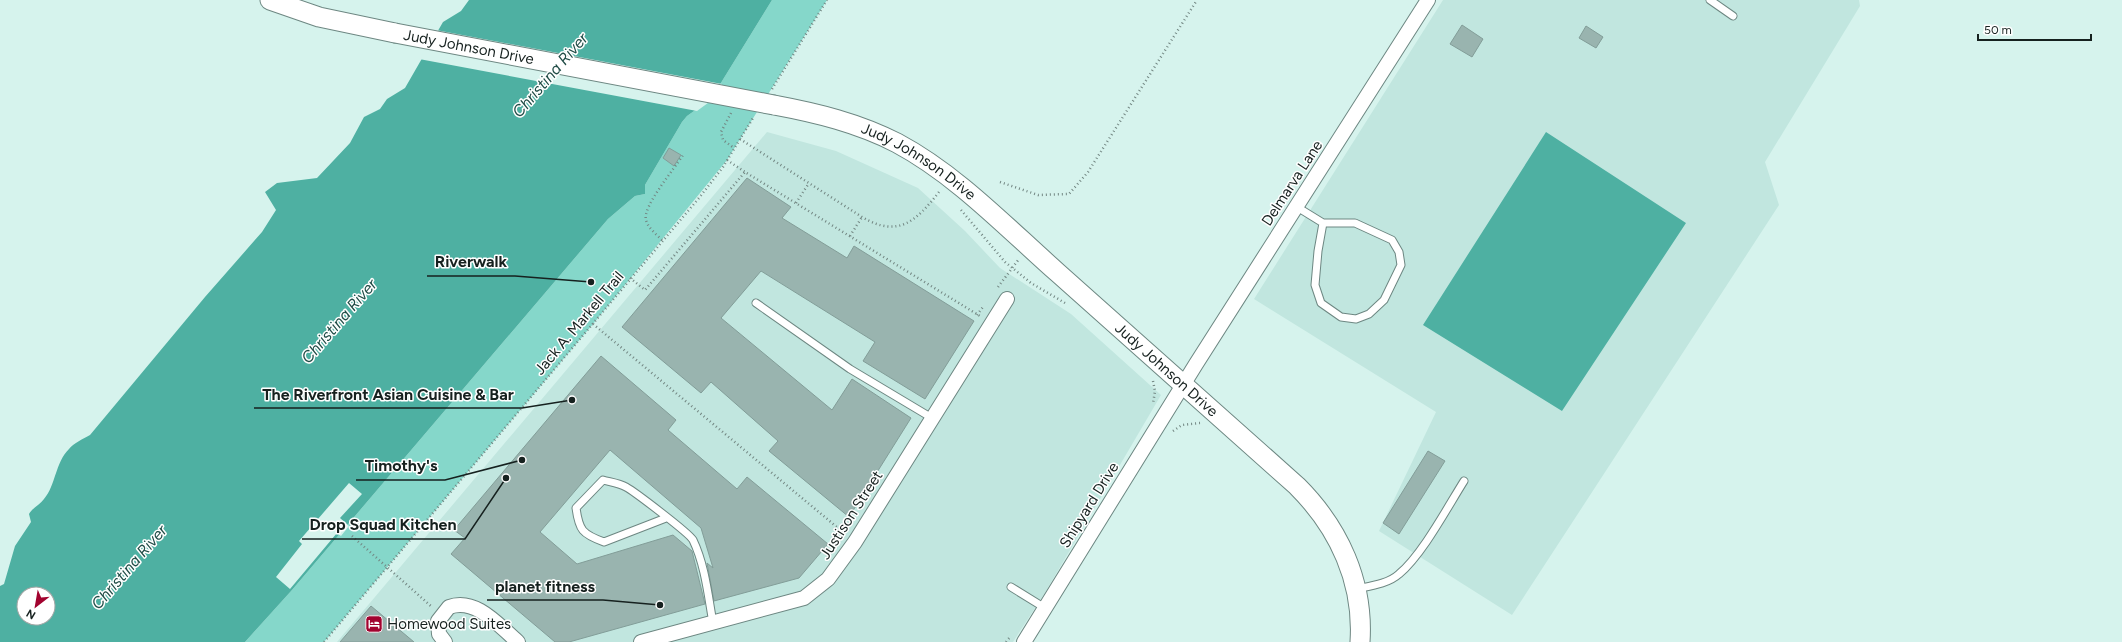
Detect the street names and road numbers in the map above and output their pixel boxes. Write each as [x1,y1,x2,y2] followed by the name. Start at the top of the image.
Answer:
[402,26,535,68] street label: Judy Johnson Drive
[859,119,979,204] street label: Judy Johnson Drive
[1258,137,1326,229] street label: Delmarva Lane
[530,268,628,378] street label: Jack A. Markell Trail
[1111,319,1222,420] street label: Judy Johnson Drive
[1056,459,1122,551] street label: Shipyard Drive
[816,467,887,563] street label: Justison Street

